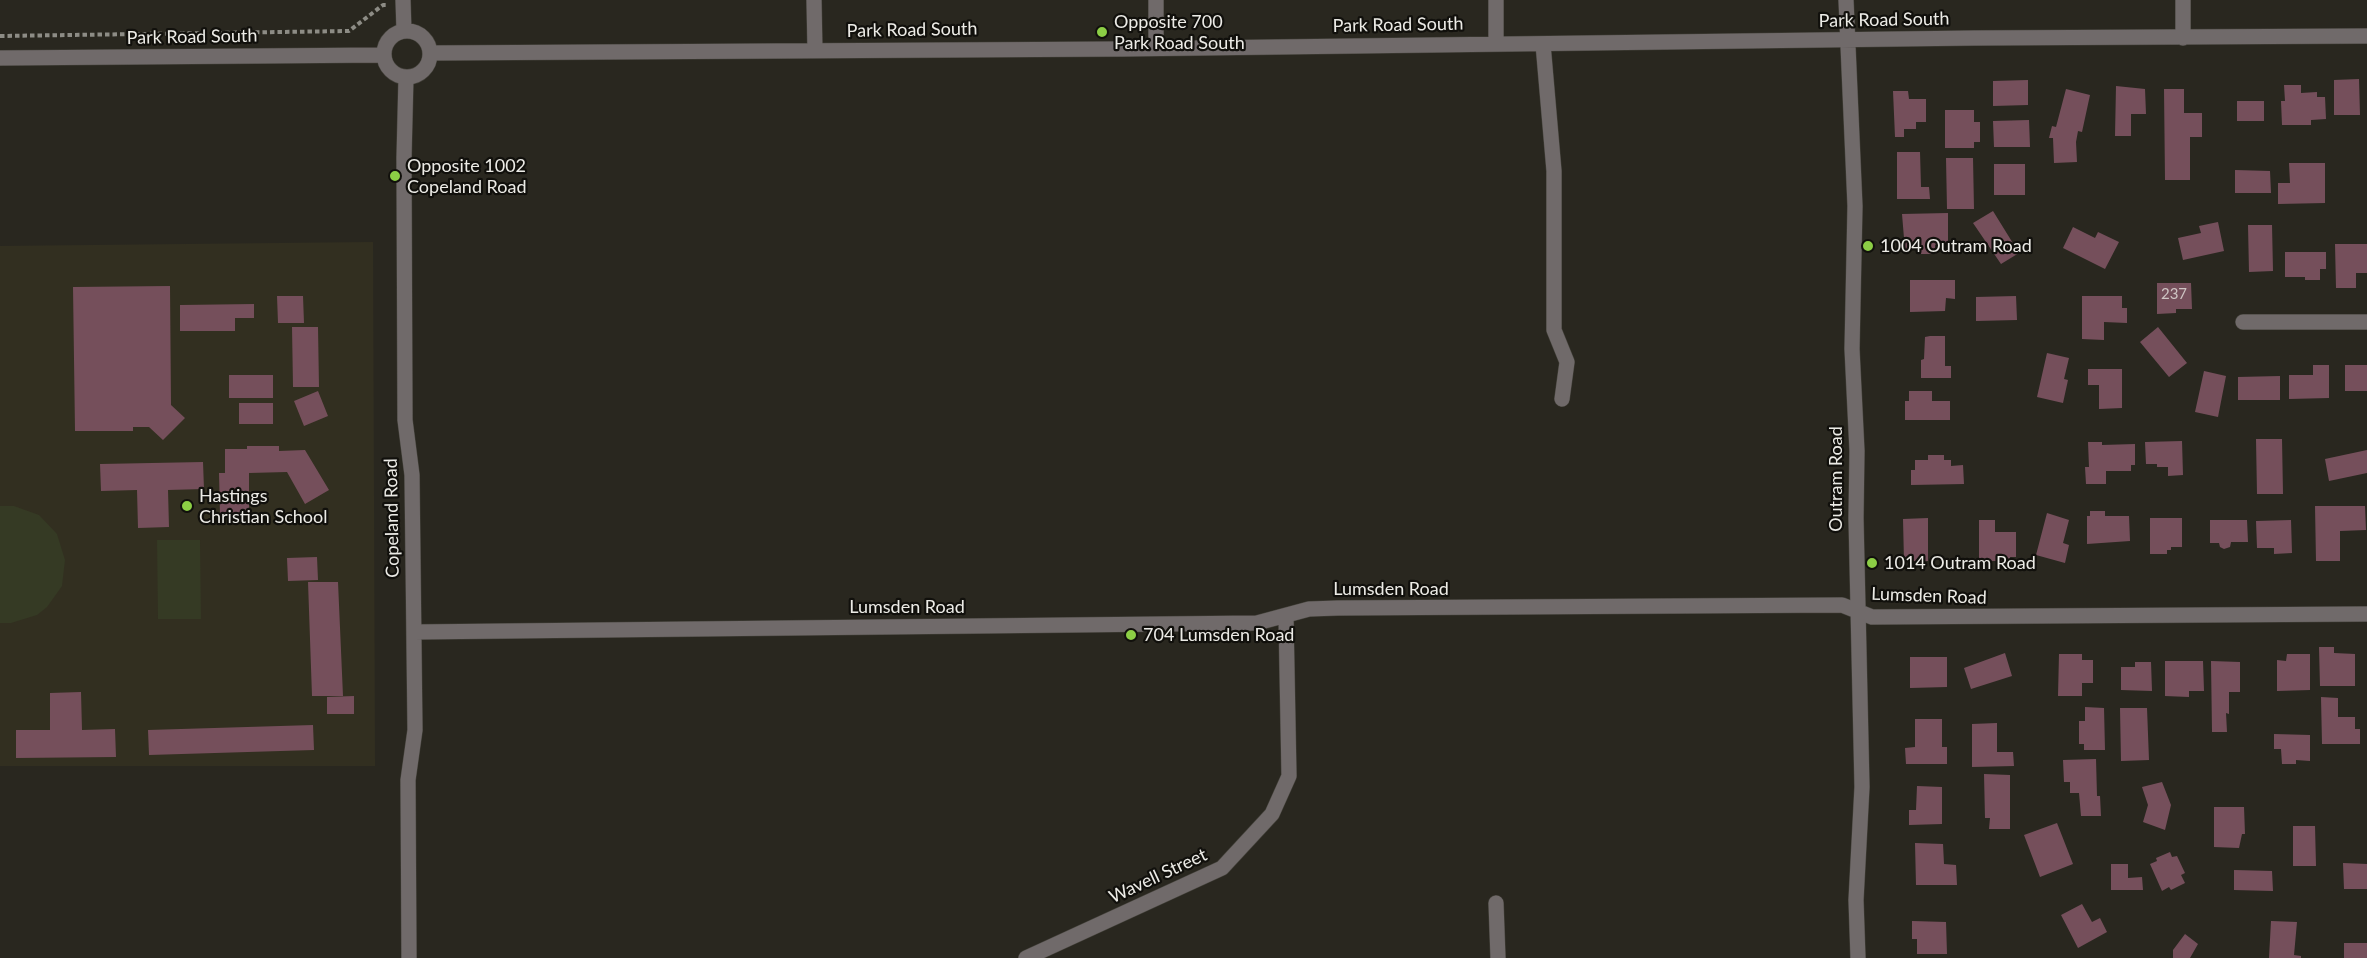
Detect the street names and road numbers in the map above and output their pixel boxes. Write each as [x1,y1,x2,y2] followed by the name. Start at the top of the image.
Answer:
[1818,8,1950,32] street label: Park Road South
[1332,13,1464,37] street label: Park Road South
[846,18,978,42] street label: Park Road South
[126,25,258,49] street label: Park Road South
[1825,426,1847,532] street label: Outram Road
[380,458,404,578] street label: Copeland Road
[1333,578,1449,600] street label: Lumsden Road
[1871,583,1987,609] street label: Lumsden Road
[849,596,965,618] street label: Lumsden Road
[1106,844,1210,908] street label: Wavell Street

